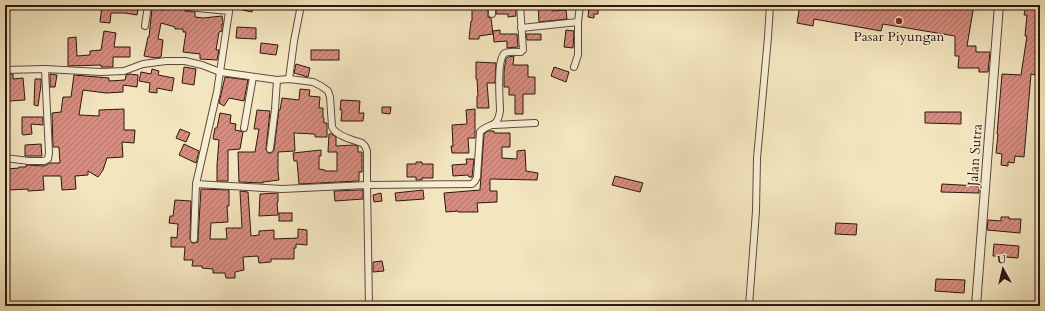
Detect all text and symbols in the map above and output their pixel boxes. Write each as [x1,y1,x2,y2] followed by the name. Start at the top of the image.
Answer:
[894,16,904,26] marker: Pasar Piyungan
[853,27,945,46] place label: Pasar Piyungan
[963,123,987,189] street label: Jalan Sutra
[983,249,1023,289] north arrow
[996,252,1007,268] text: U

